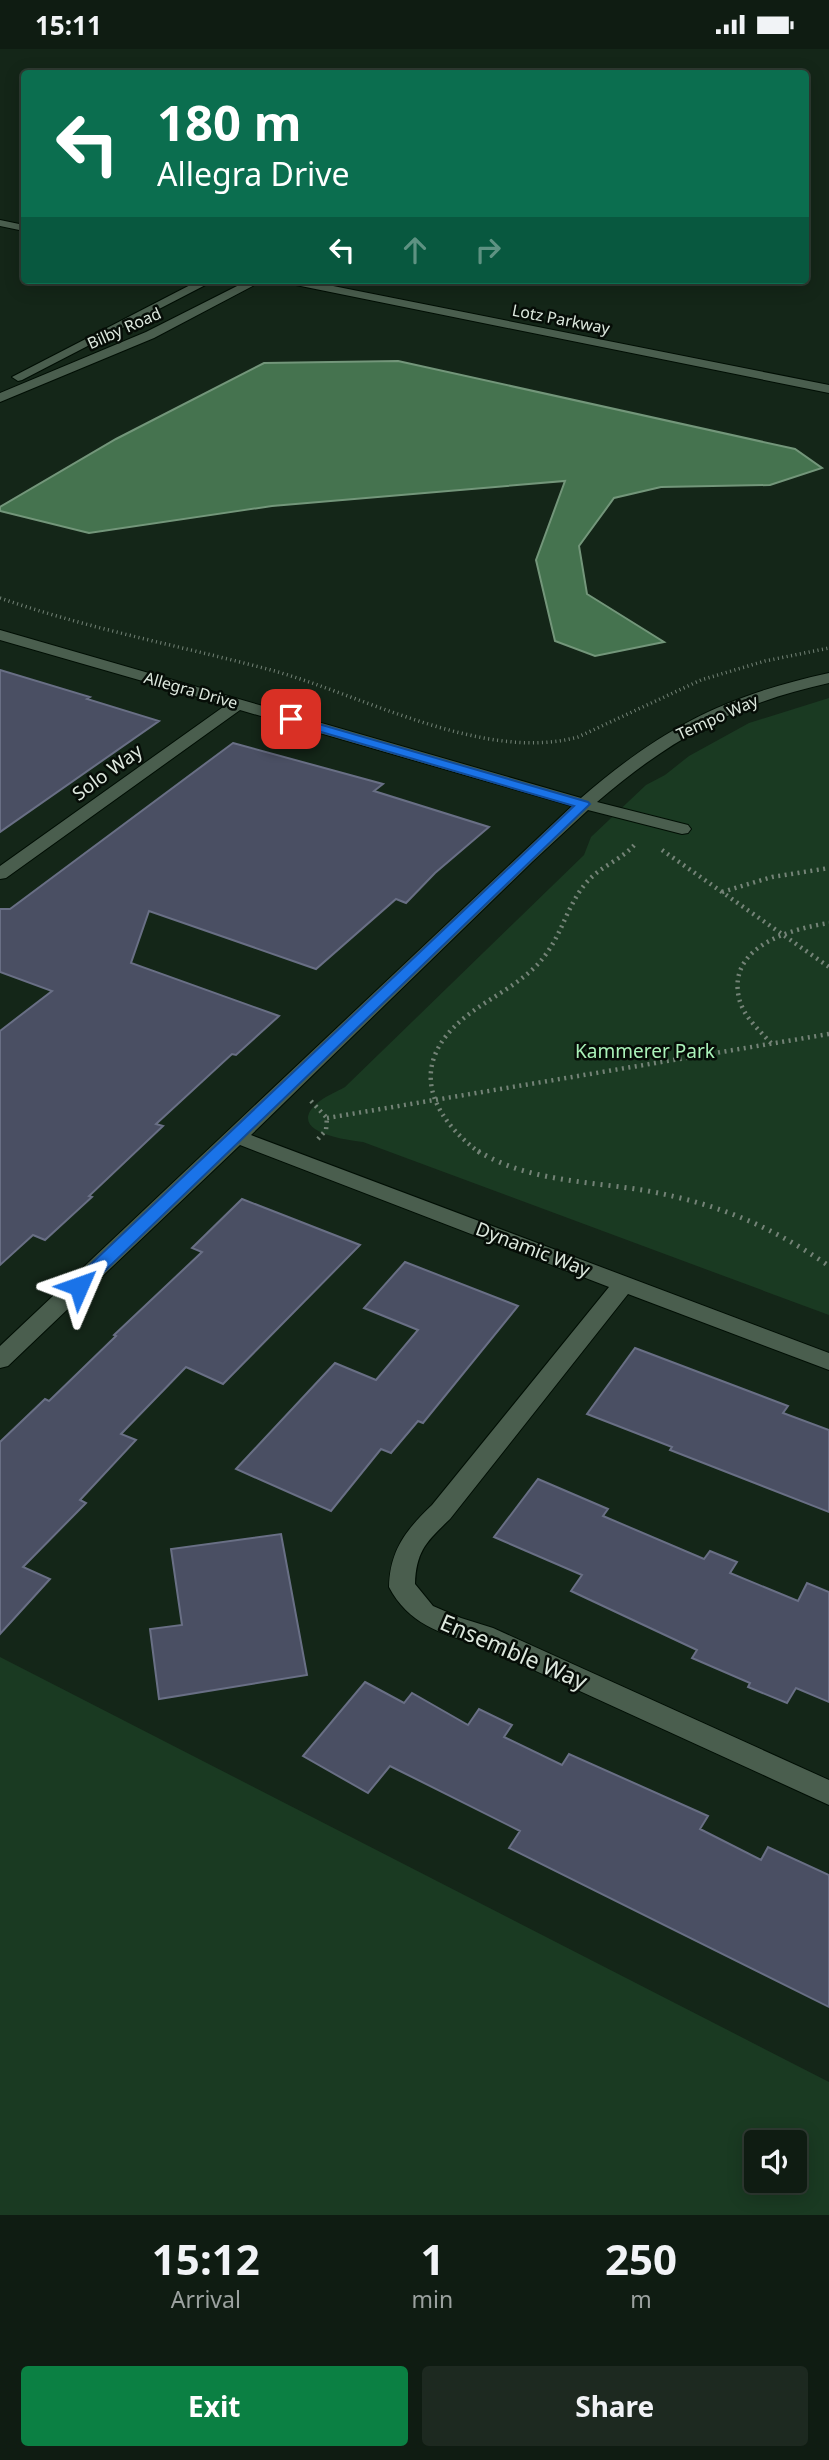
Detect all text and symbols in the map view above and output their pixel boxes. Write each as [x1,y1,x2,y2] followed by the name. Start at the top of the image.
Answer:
[35,7,102,43] text: 15:11
[157,89,302,155] text: 180 m
[42,98,133,189] icon: left
[157,152,350,195] text: Allegra Drive
[323,231,361,269] icon: left
[396,231,434,269] icon: ahead
[469,231,507,269] icon: right
[510,299,613,339] street label: Lotz Parkway
[83,302,165,354] street label: Bilby Road
[142,666,240,714] street label: Allegra Drive
[261,689,321,749] pin
[673,689,762,745] street label: Tempo Way
[272,700,310,738] icon: arrive
[67,738,148,806] street label: Solo Way
[575,1038,715,1064] park label: Kammerer Park
[472,1215,594,1283] street label: Dynamic Way
[42,1249,116,1323] position arrow
[435,1606,593,1697] street label: Ensemble Way
[744,2130,807,2193] map controls
[744,2130,807,2193] button: sound
[152,2230,260,2287] text: 15:12
[420,2230,444,2287] text: 1
[605,2230,677,2287] text: 250
[171,2283,241,2315] text: Arrival
[412,2283,453,2315] text: min
[630,2283,652,2315] text: m
[21,2366,408,2446] button: Exit
[422,2366,808,2446] button: Share

